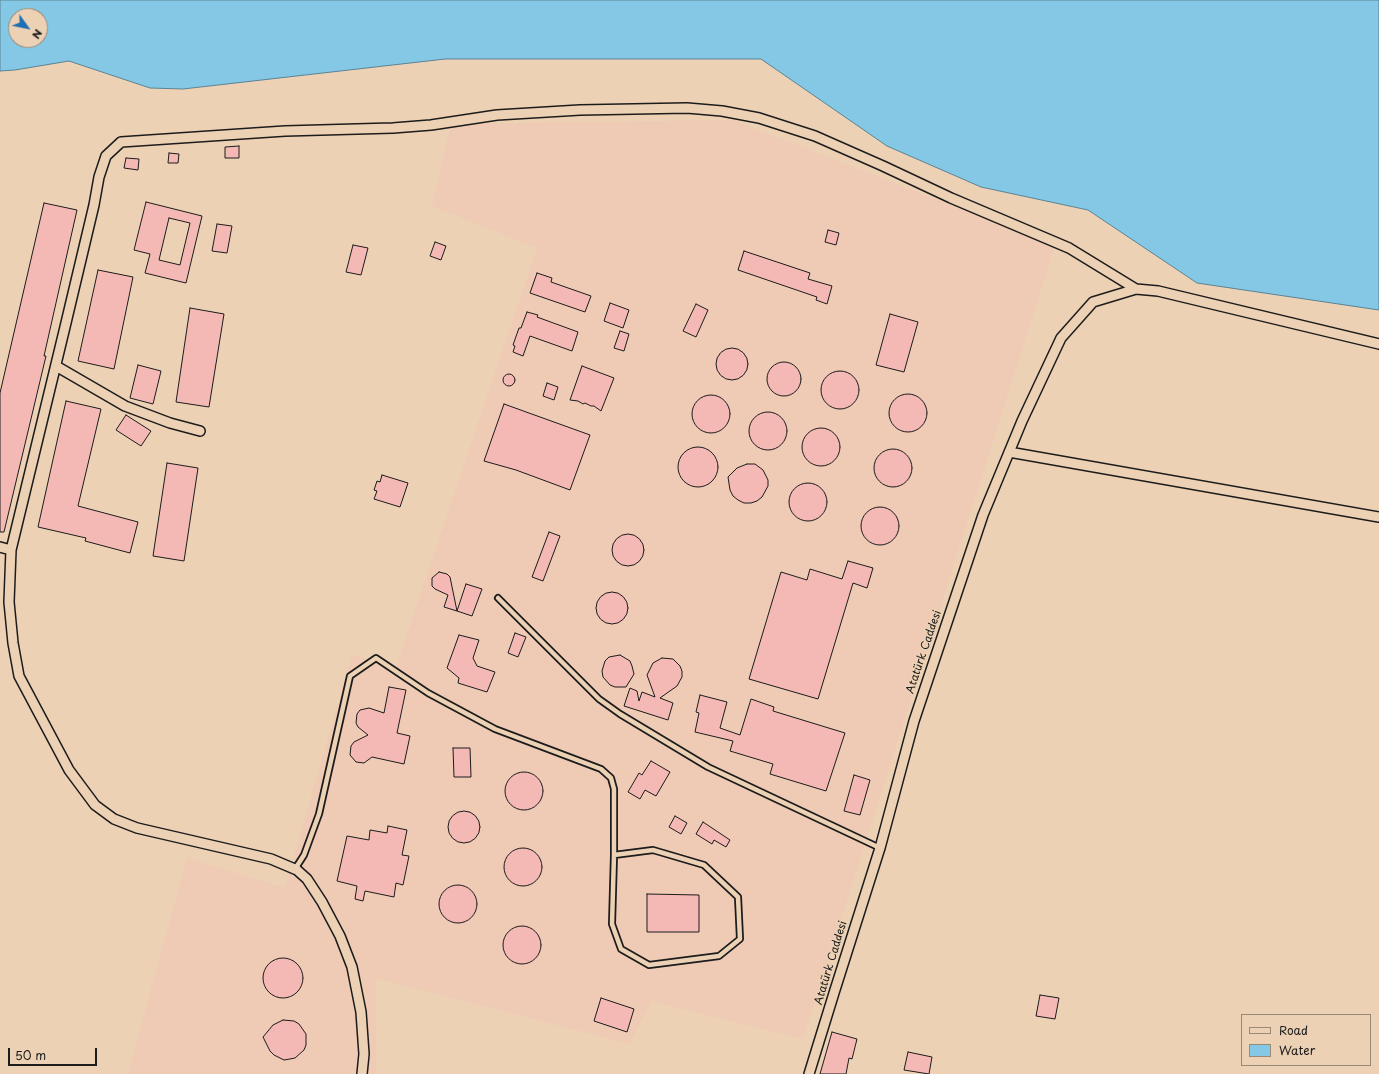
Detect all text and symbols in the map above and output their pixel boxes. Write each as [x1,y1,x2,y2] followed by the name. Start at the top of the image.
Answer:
[8,8,48,48] north arrow
[28,26,47,43] text: N
[904,609,944,695] street label: Atatürk Caddesi
[812,919,850,1007] street label: Atatürk Caddesi
[1241,1014,1371,1066] legend
[1279,1021,1308,1039] text: Road
[10,1040,99,1066] scale bar
[1279,1041,1315,1059] text: Water
[15,1046,46,1064] text: 50 m

